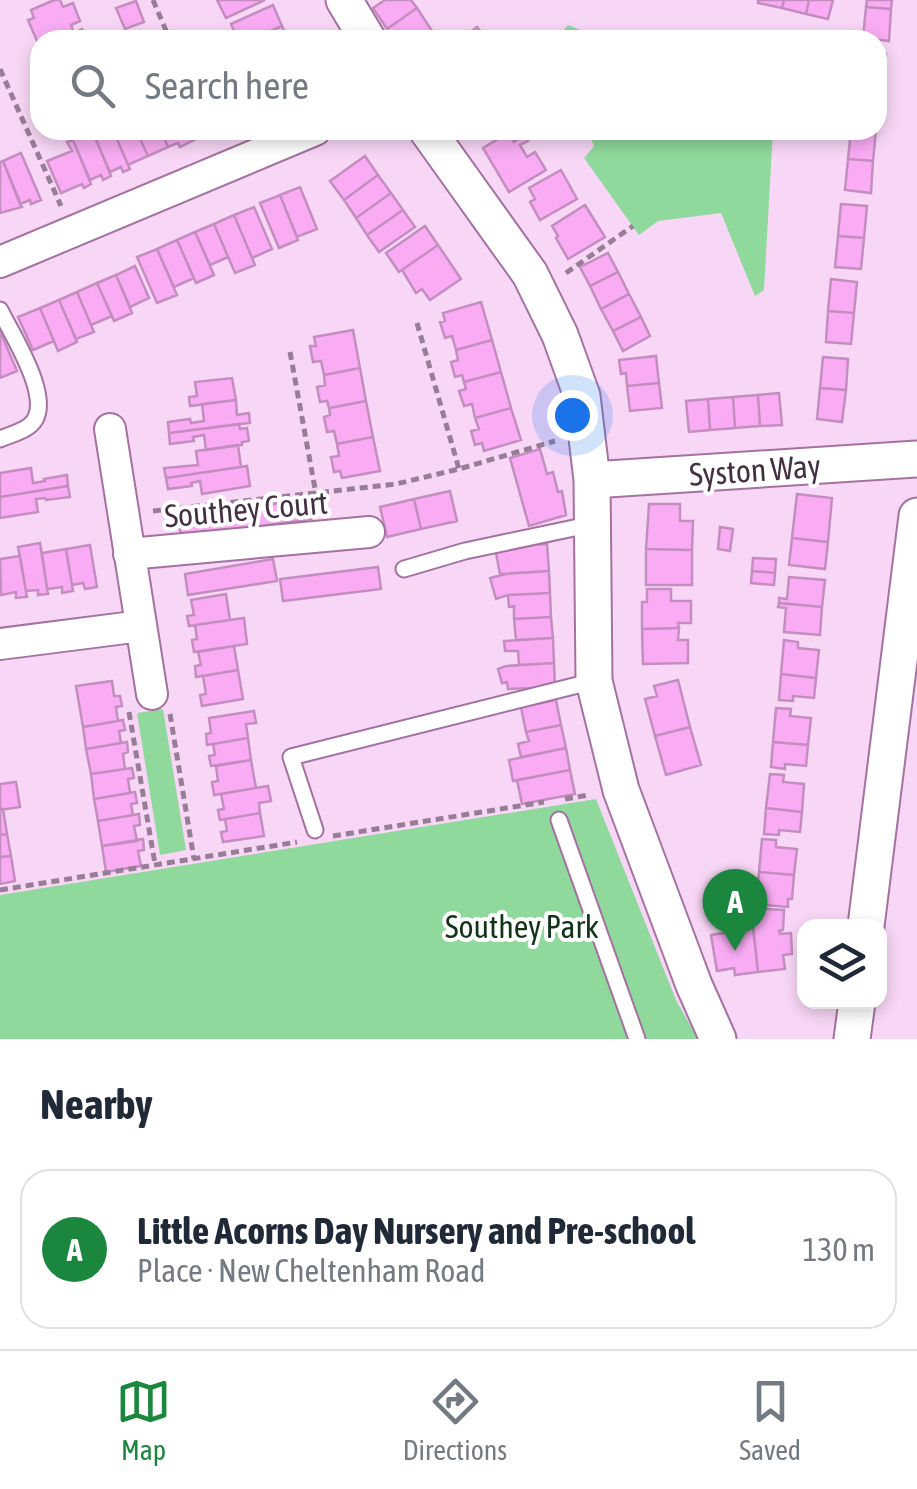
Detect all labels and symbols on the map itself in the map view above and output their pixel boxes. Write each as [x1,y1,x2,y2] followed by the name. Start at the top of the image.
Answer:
[547,390,598,441] your location
[688,447,822,493] street label: Syston Way
[163,483,329,535] street label: Southey Court
[702,868,768,951] pin: A
[445,908,599,945] park label: Southey Park

